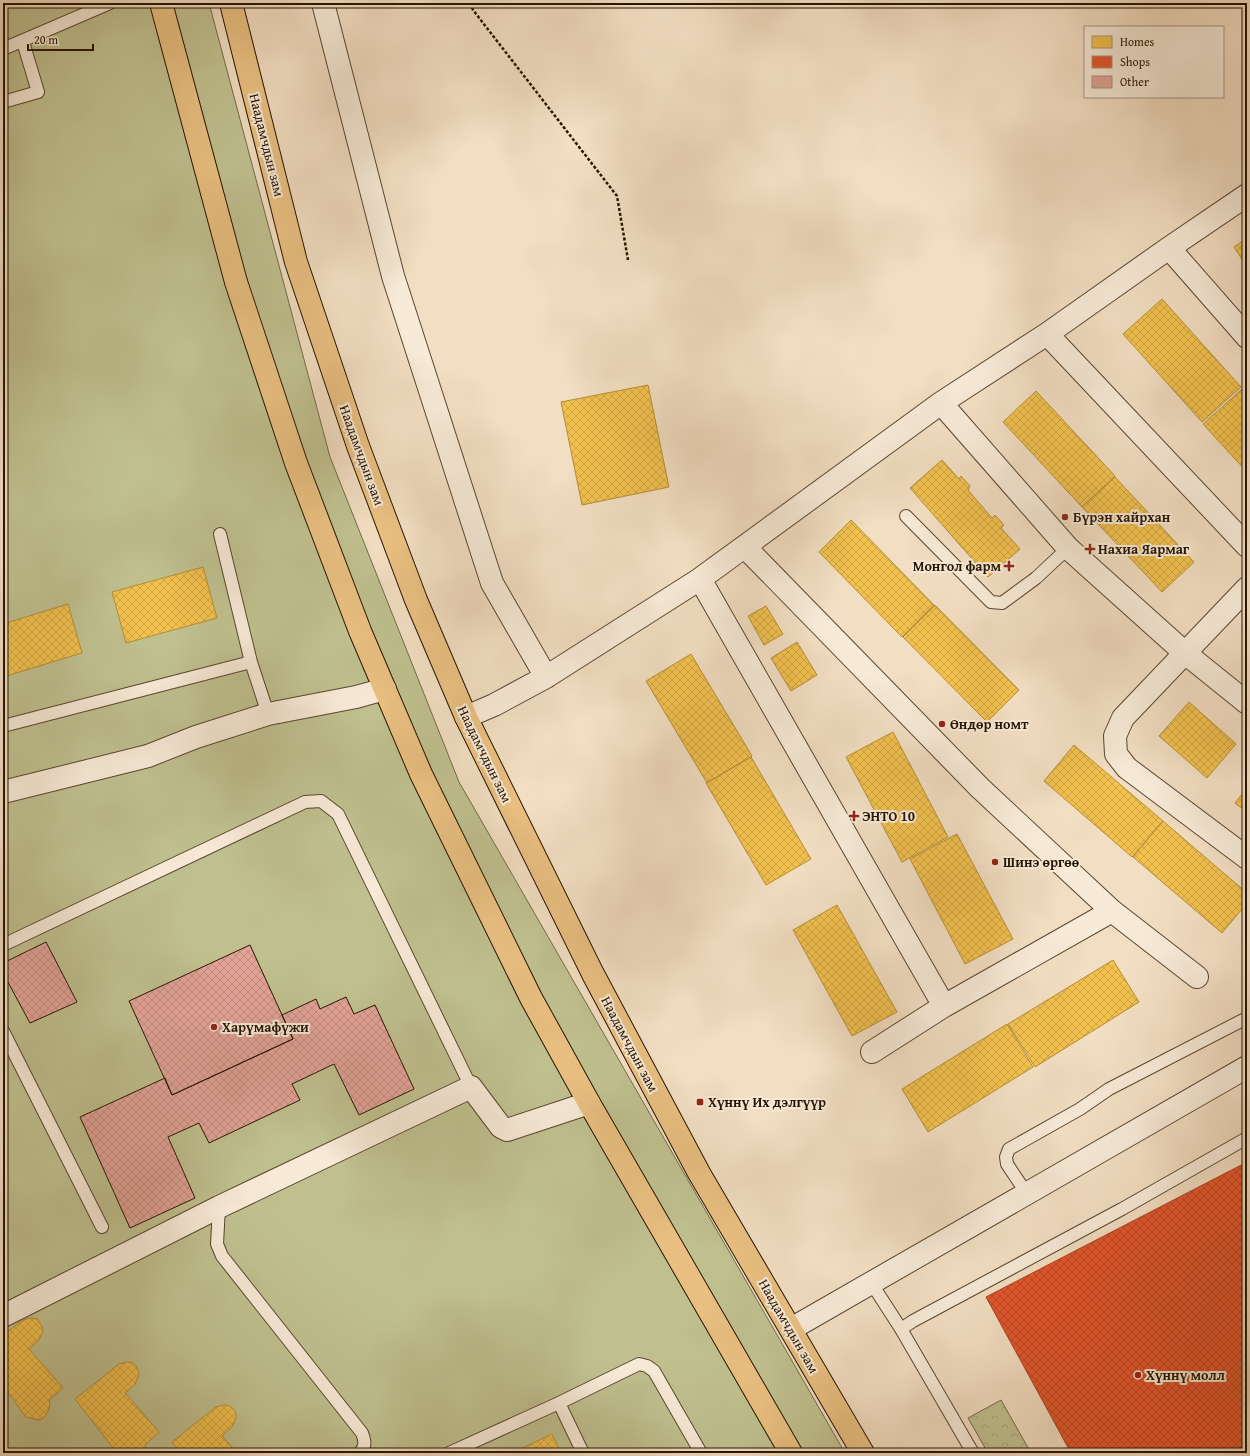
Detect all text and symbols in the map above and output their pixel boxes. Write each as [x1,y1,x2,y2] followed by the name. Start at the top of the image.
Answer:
[28,26,93,52] scale bar
[1084,26,1224,98] legend
[34,31,58,48] text: 20 m
[1120,33,1155,50] text: Homes
[1120,53,1150,70] text: Shops
[1120,73,1149,90] text: Other
[245,91,289,199] street label: Наадамчдын зам
[335,402,389,508] street label: Наадамчдын зам
[1073,507,1171,527] place label: Бүрэн хайрхан
[1060,512,1070,522] marker: Бүрэн хайрхан
[1098,539,1190,559] place label: Нахиа Яармаг
[1085,544,1095,554] marker: Нахиа Яармаг
[913,556,1001,576] place label: Монгол фарм
[1004,561,1014,571] marker: Монгол фарм
[453,702,517,806] street label: Наадамчдын зам
[950,714,1029,734] place label: Өндөр номт
[937,719,947,729] marker: Өндөр номт
[862,806,915,826] place label: ЭНТО 10
[849,811,859,821] marker: ЭНТО 10
[1003,852,1080,872] place label: Шинэ өргөө
[990,857,1000,867] marker: Шинэ өргөө
[596,993,664,1095] street label: Наадамчдын зам
[222,1017,309,1037] place label: Харүмафүжи
[209,1022,219,1032] marker: Харүмафүжи
[708,1092,826,1112] place label: Хүннү Их дэлгүүр
[695,1097,705,1107] marker: Хүннү Их дэлгүүр
[754,1275,824,1377] street label: Наадамчдын зам
[1146,1365,1225,1385] place label: Хүннү молл
[1133,1370,1143,1380] marker: Хүннү молл

